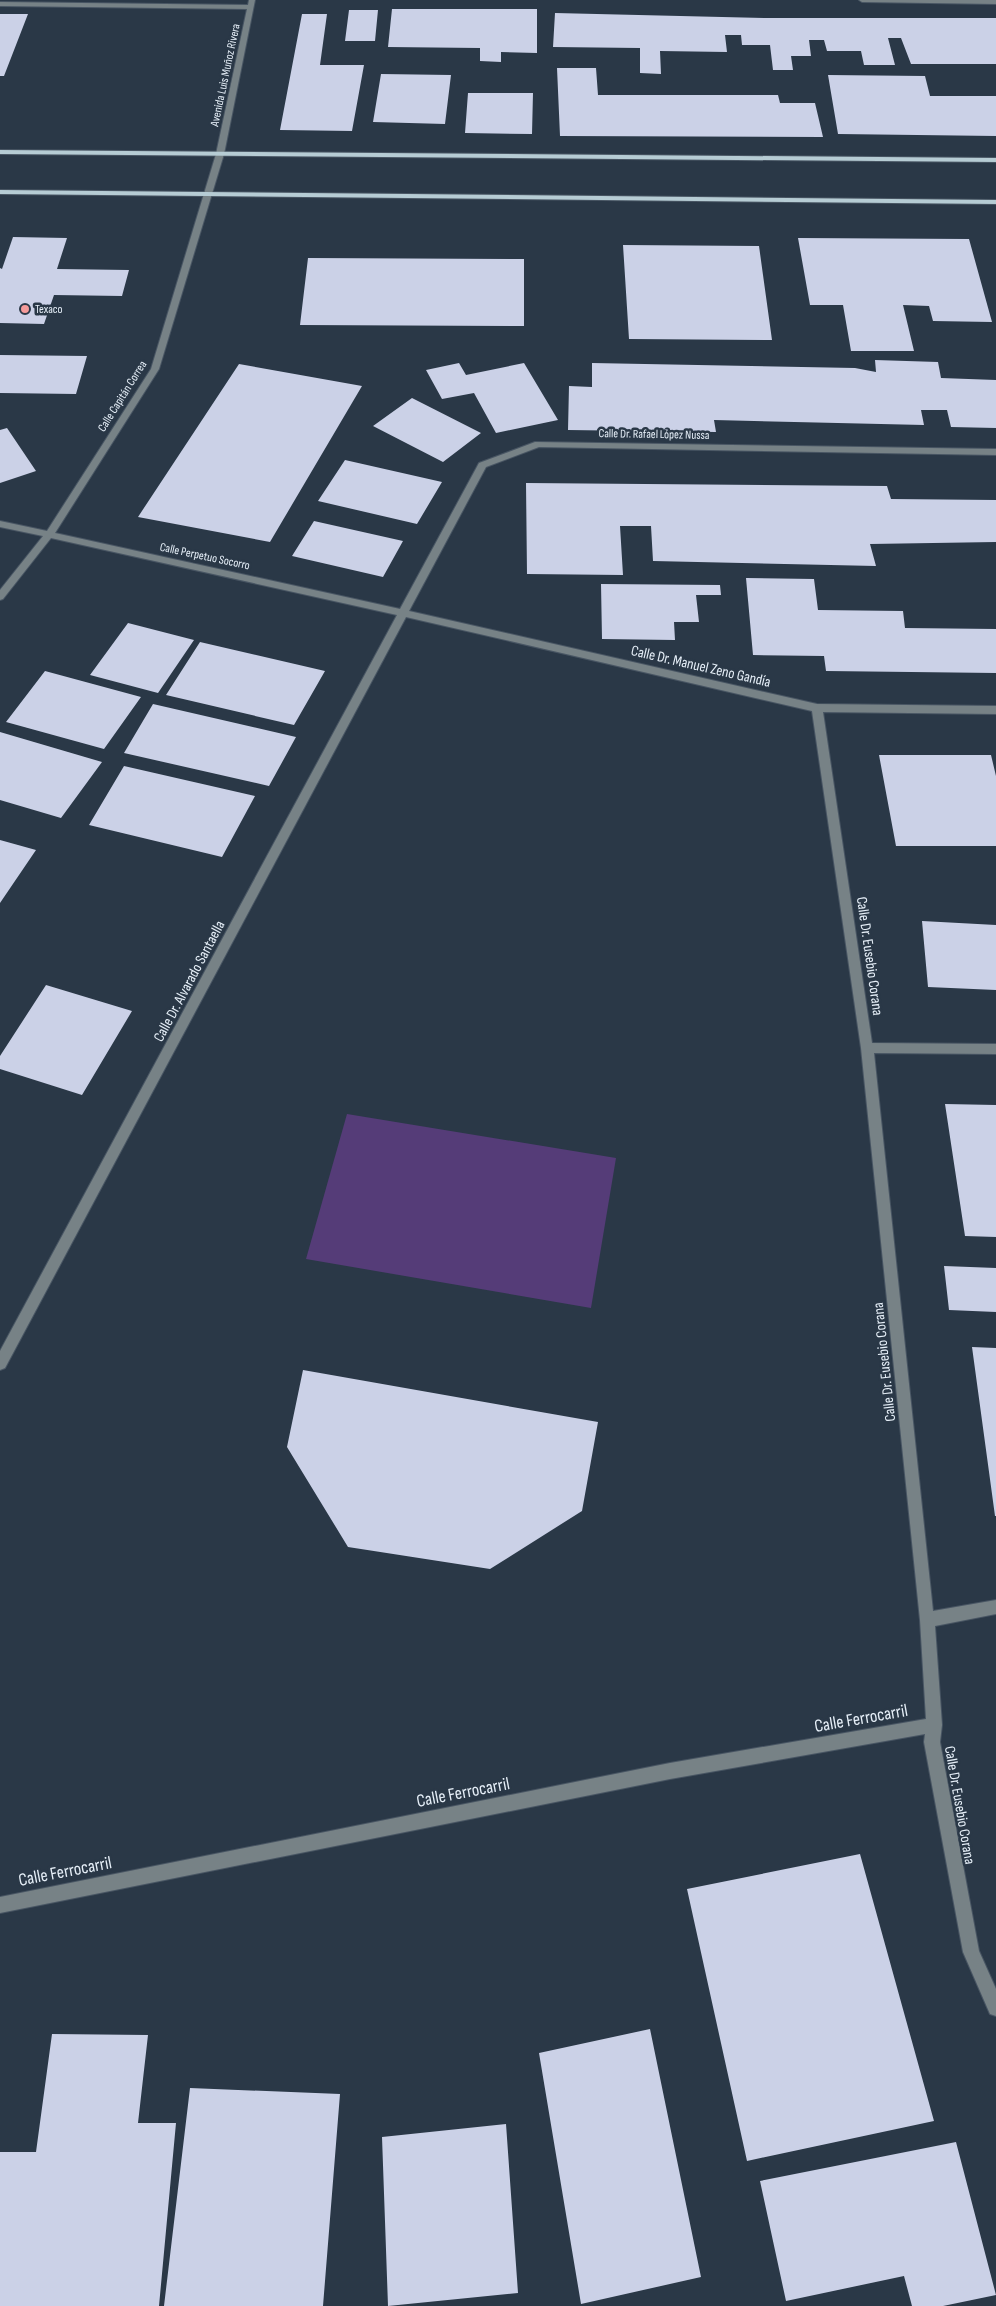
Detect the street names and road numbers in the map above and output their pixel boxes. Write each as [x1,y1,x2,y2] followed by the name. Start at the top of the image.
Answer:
[207,22,244,129] street label: Avenida Luis Muñoz Rivera
[95,358,150,435] street label: Calle Capitán Correa
[599,426,710,443] street label: Calle Dr. Rafael López Nussa
[159,540,251,573] street label: Calle Perpetuo Socorro
[629,641,773,692] street label: Calle Dr. Manuel Zeno Gandía
[852,895,887,1017] street label: Calle Dr. Eusebio Corana
[149,917,230,1045] street label: Calle Dr. Alvarado Santaella
[869,1301,900,1422] street label: Calle Dr. Eusebio Corana
[813,1700,909,1737] street label: Calle Ferrocarril
[940,1744,979,1866] street label: Calle Dr. Eusebio Corana
[415,1773,511,1812] street label: Calle Ferrocarril
[17,1852,113,1891] street label: Calle Ferrocarril

